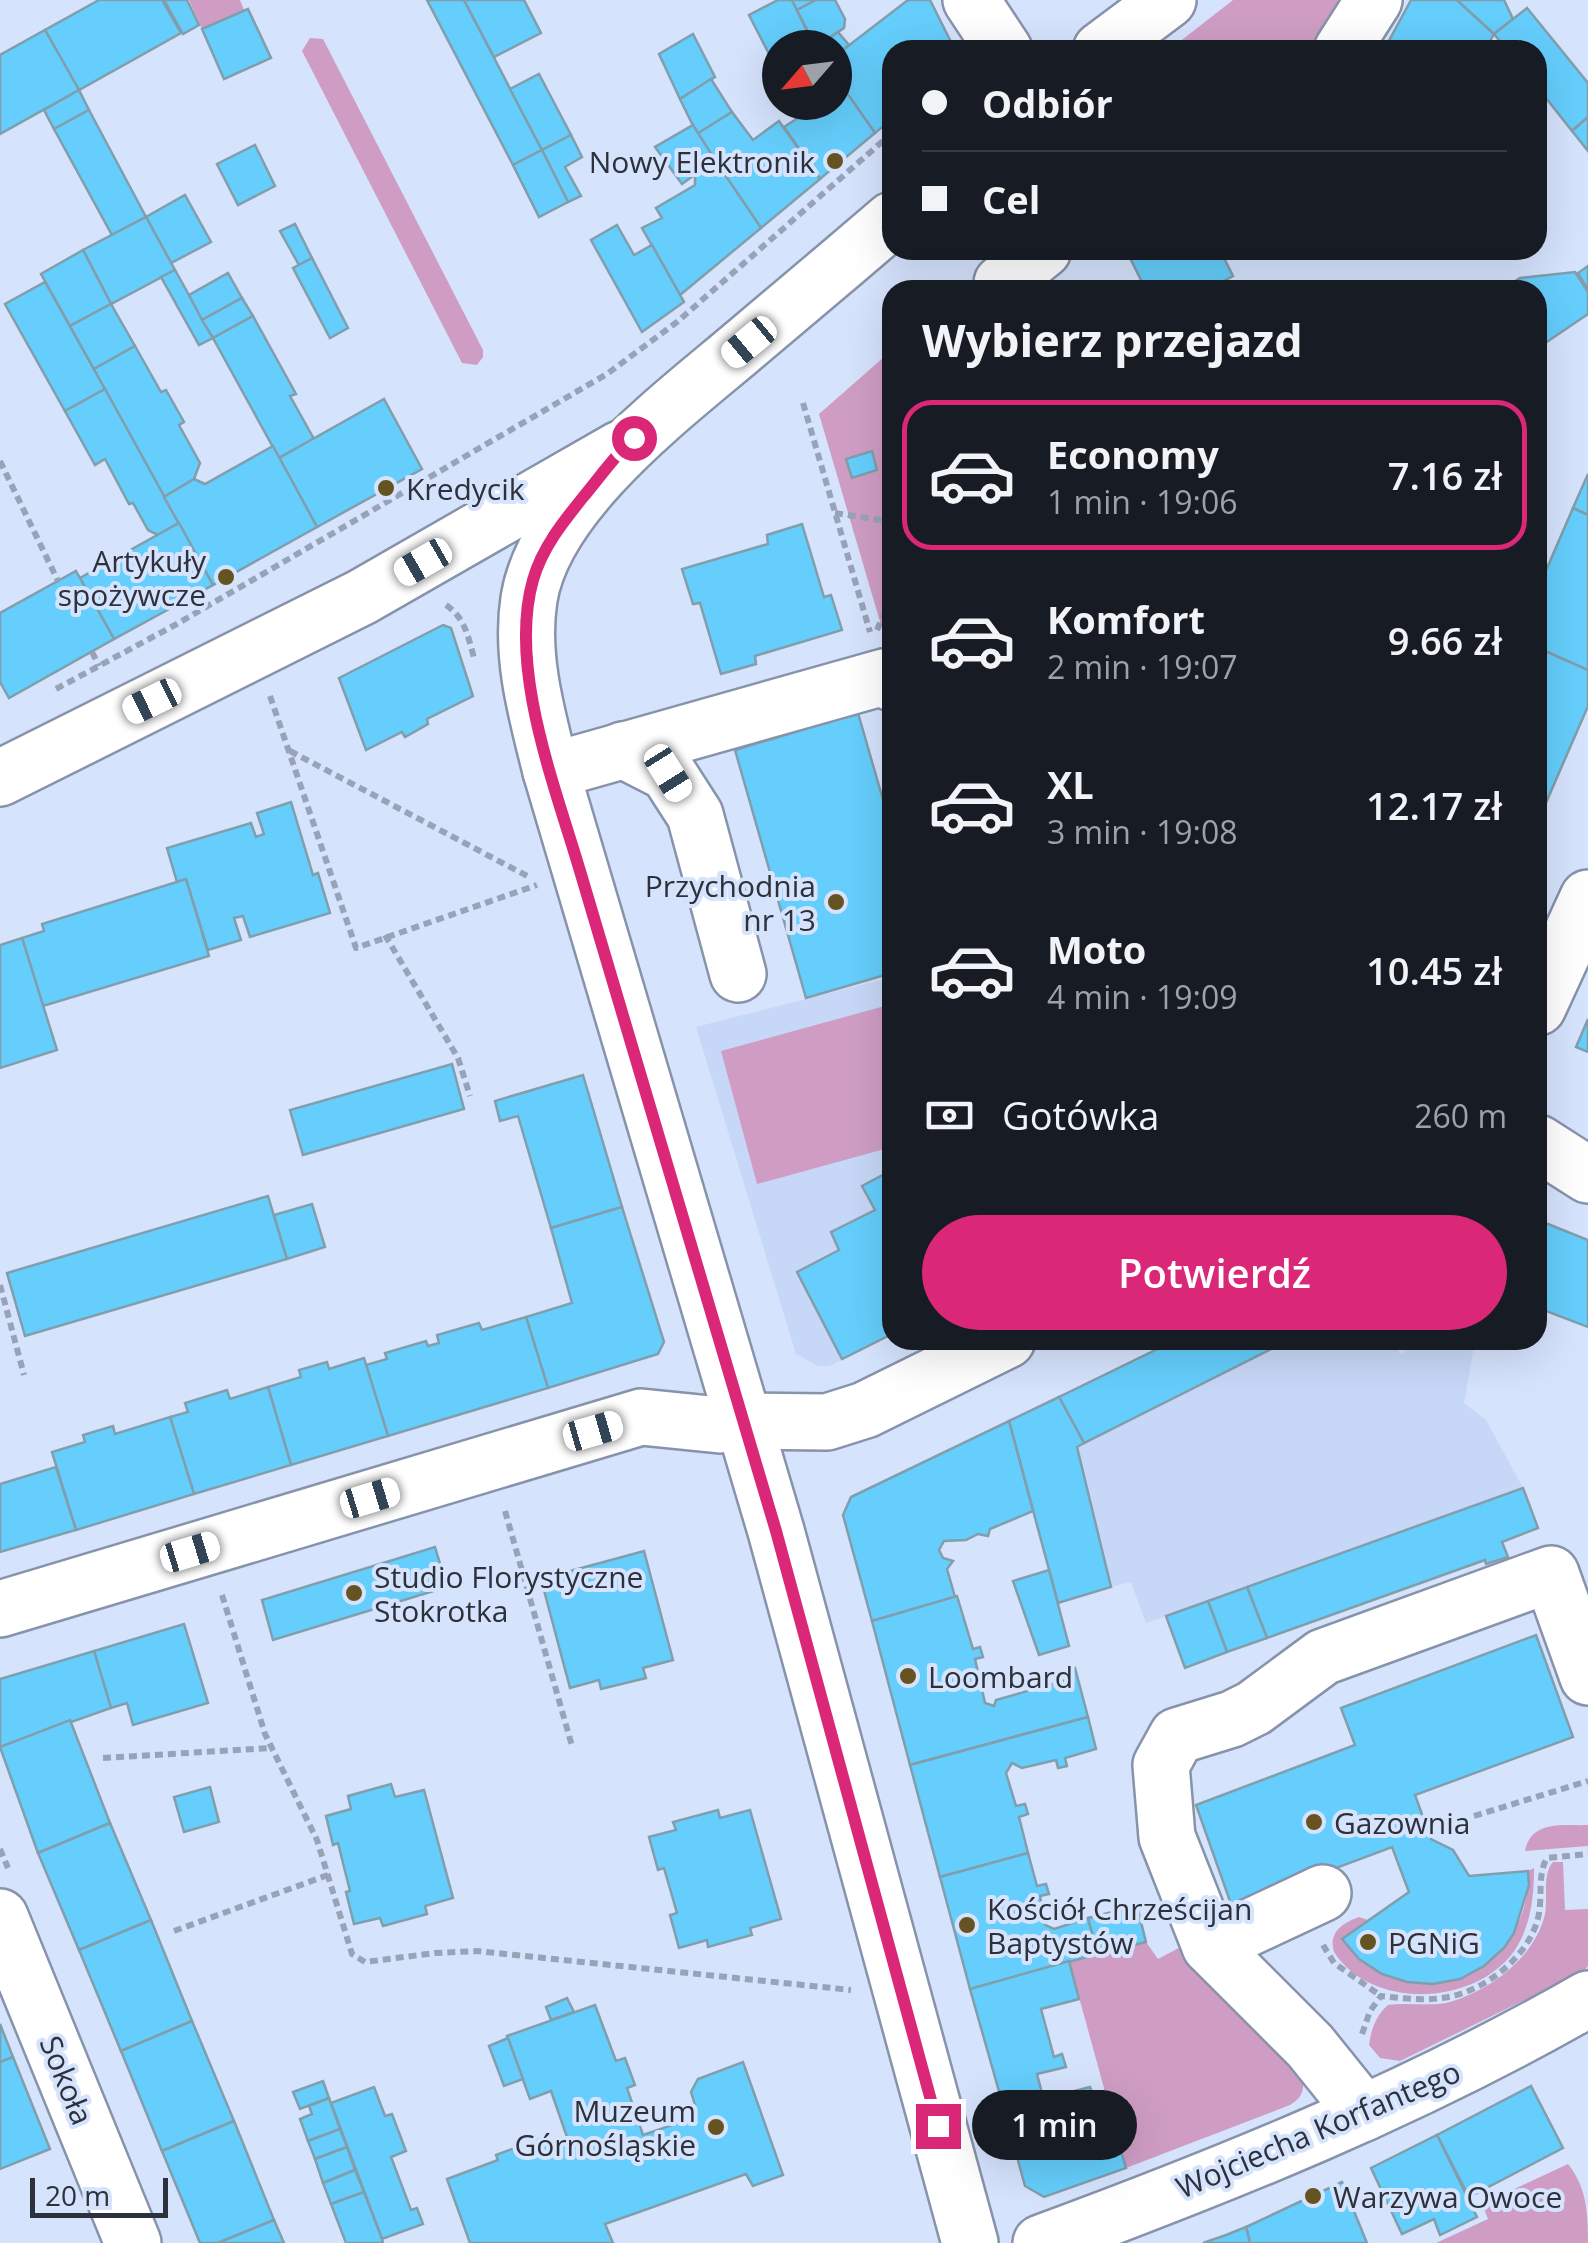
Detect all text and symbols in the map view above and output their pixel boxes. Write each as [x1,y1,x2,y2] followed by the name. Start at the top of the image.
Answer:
[762,30,852,120] north arrow
[762,30,852,120] map controls
[982,77,1113,129] text: Odbiór
[589,141,815,182] place label: Nowy Elektronik
[824,150,846,172] marker: Nowy Elektronik
[982,173,1040,225] text: Cel
[922,309,1303,370] text: Wybierz przejazd
[716,311,782,373] car
[612,416,657,461] route start
[1047,428,1219,480] text: Economy
[927,430,1017,520] icon: car
[1388,449,1502,501] text: 7.16 zł
[406,468,525,509] place label: Kredycik
[375,477,397,499] marker: Kredycik
[1047,480,1238,523] text: 1 min · 19:06
[390,534,456,590] car
[58,540,207,615] place label: Artykuły spożywcze
[215,566,237,588] marker: Artykuły spożywcze
[1047,593,1205,645] text: Komfort
[927,595,1017,685] icon: car
[1388,614,1502,666] text: 9.66 zł
[1047,645,1238,688] text: 2 min · 19:07
[118,674,186,728] car
[639,740,697,806] car
[1047,758,1094,810] text: XL
[927,760,1017,850] icon: car
[1366,779,1502,831] text: 12.17 zł
[1047,810,1238,853] text: 3 min · 19:08
[645,865,816,940] place label: Przychodnia nr 13
[825,891,847,913] marker: Przychodnia nr 13
[1047,923,1146,975] text: Moto
[927,925,1017,1015] icon: car
[1366,944,1502,996] text: 10.45 zł
[1047,975,1238,1018] text: 4 min · 19:09
[922,1088,977,1143] icon: cash
[1002,1089,1159,1141] text: Gotówka
[1414,1094,1507,1137] text: 260 m
[922,1215,1507,1330] button: Potwierdź
[560,1408,626,1454] car
[337,1475,403,1521] car
[157,1529,223,1575] car
[374,1556,643,1631] place label: Studio Florystyczne Stokrotka
[343,1582,365,1604] marker: Studio Florystyczne Stokrotka
[928,1656,1073,1697] place label: Loombard
[897,1665,919,1687] marker: Loombard
[1334,1802,1470,1843] place label: Gazownia
[1303,1811,1325,1833] marker: Gazownia
[987,1888,1252,1963] place label: Kościół Chrześcijan Baptystów
[956,1914,978,1936] marker: Kościół Chrześcijan Baptystów
[1388,1922,1480,1963] place label: PGNiG
[1357,1931,1379,1953] marker: PGNiG
[31,2029,103,2131] street label: Sokoła
[1170,2051,1466,2207] street label: Wojciecha Korfantego
[514,2090,696,2165] place label: Muzeum Górnośląskie
[973,2091,1138,2161] callout: 1 min
[1011,2103,1098,2146] text: 1 min
[916,2104,961,2149] route end
[705,2116,727,2138] marker: Muzeum Górnośląskie
[30,2173,168,2218] scale bar
[45,2176,110,2214] text: 20 m
[1333,2176,1562,2217] place label: Warzywa Owoce
[1302,2185,1324,2207] marker: Warzywa Owoce

